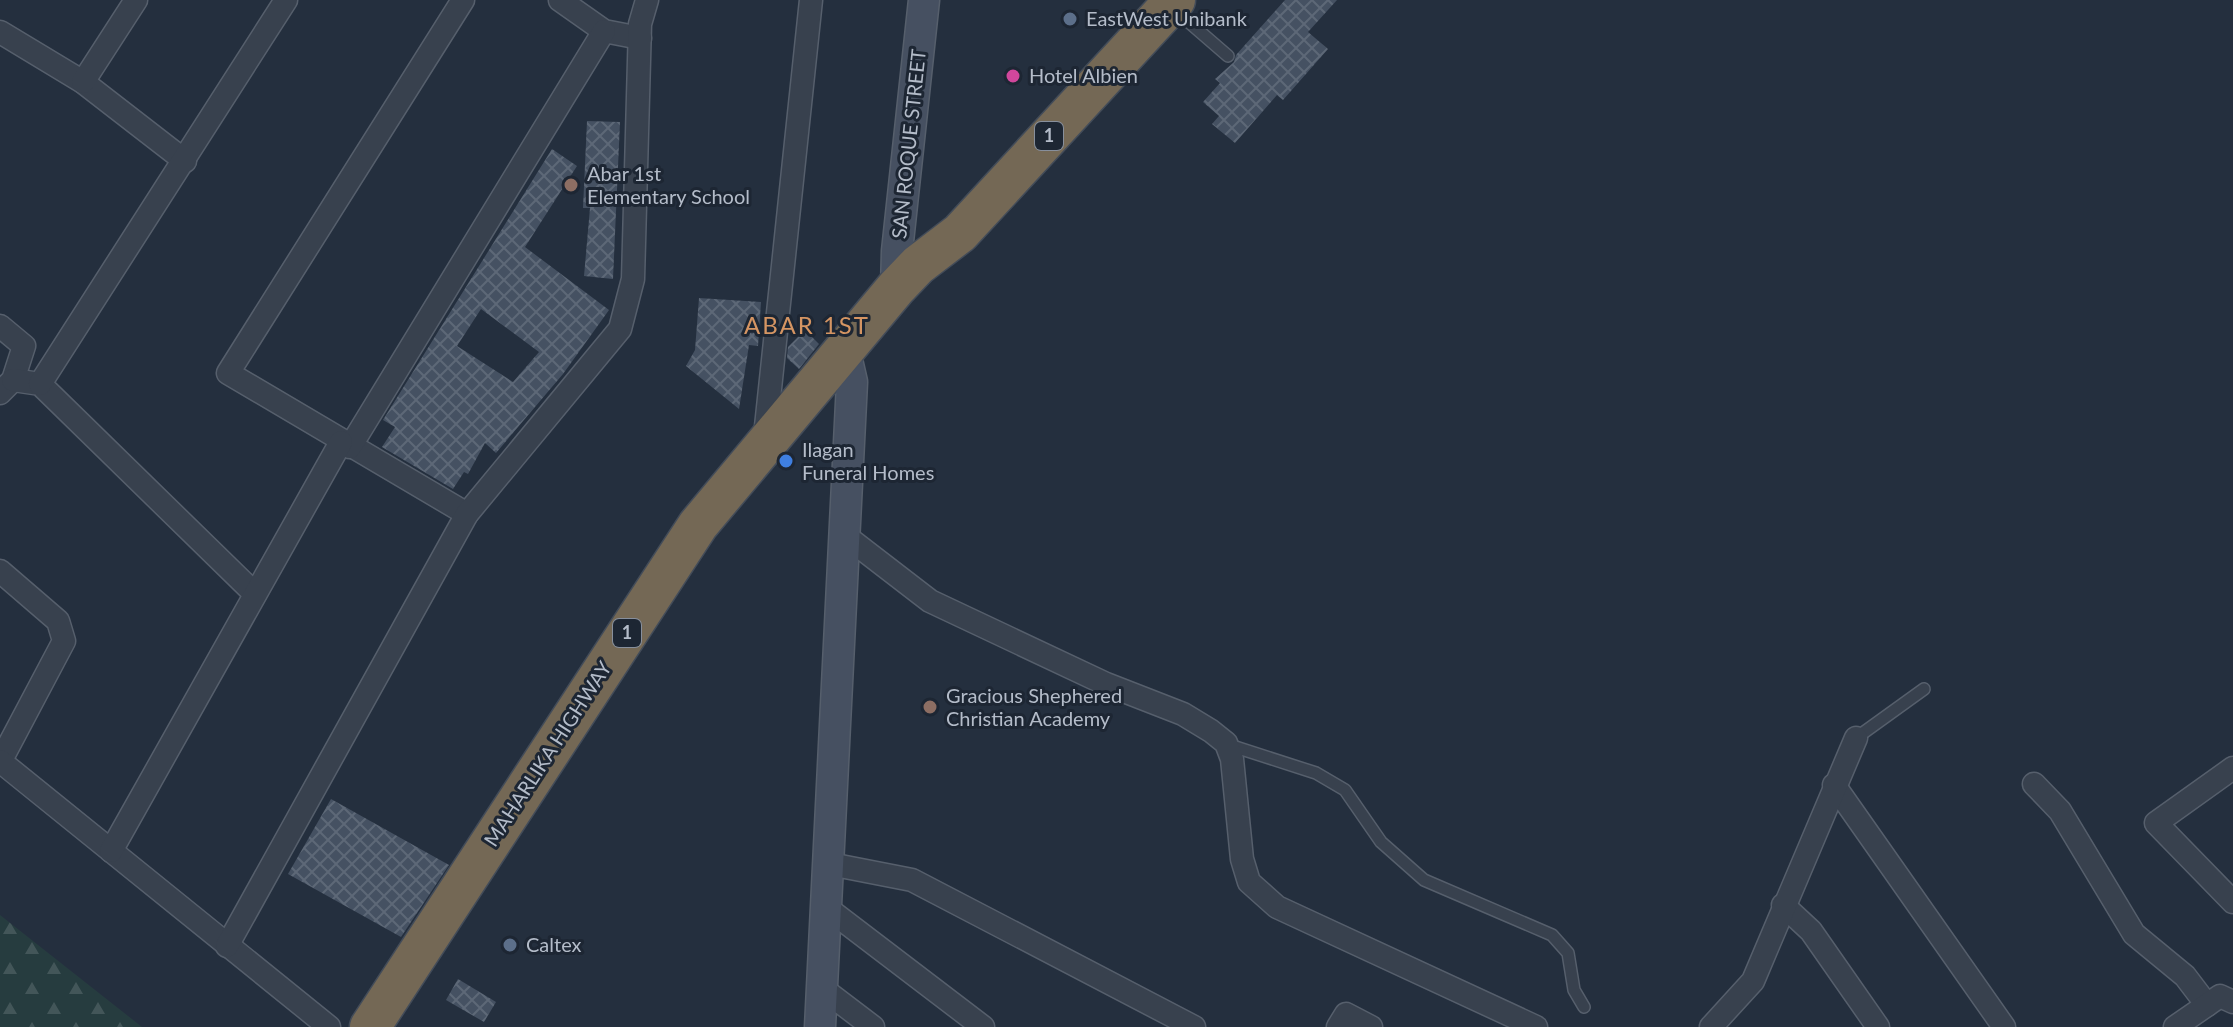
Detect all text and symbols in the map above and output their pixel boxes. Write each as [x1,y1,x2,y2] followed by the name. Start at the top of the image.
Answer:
[1086,6,1248,30] place label: EastWest Unibank
[1061,10,1079,28] marker: EastWest Unibank
[886,48,930,240] street label: SAN ROQUE STREET
[1029,63,1138,87] place label: Hotel Albien
[1004,67,1022,85] marker: Hotel Albien
[1035,122,1063,150] road number: 1
[587,161,750,208] place label: Abar 1st Elementary School
[562,176,580,194] marker: Abar 1st Elementary School
[744,310,870,339] district label: ABAR 1ST
[802,437,934,484] place label: Ilagan Funeral Homes
[777,452,795,470] marker: Ilagan Funeral Homes
[613,619,641,647] road number: 1
[478,656,616,850] street label: MAHARLIKA HIGHWAY
[946,683,1122,730] place label: Gracious Shephered Christian Academy
[921,698,939,716] marker: Gracious Shephered Christian Academy
[526,932,582,956] place label: Caltex
[501,936,519,954] marker: Caltex

